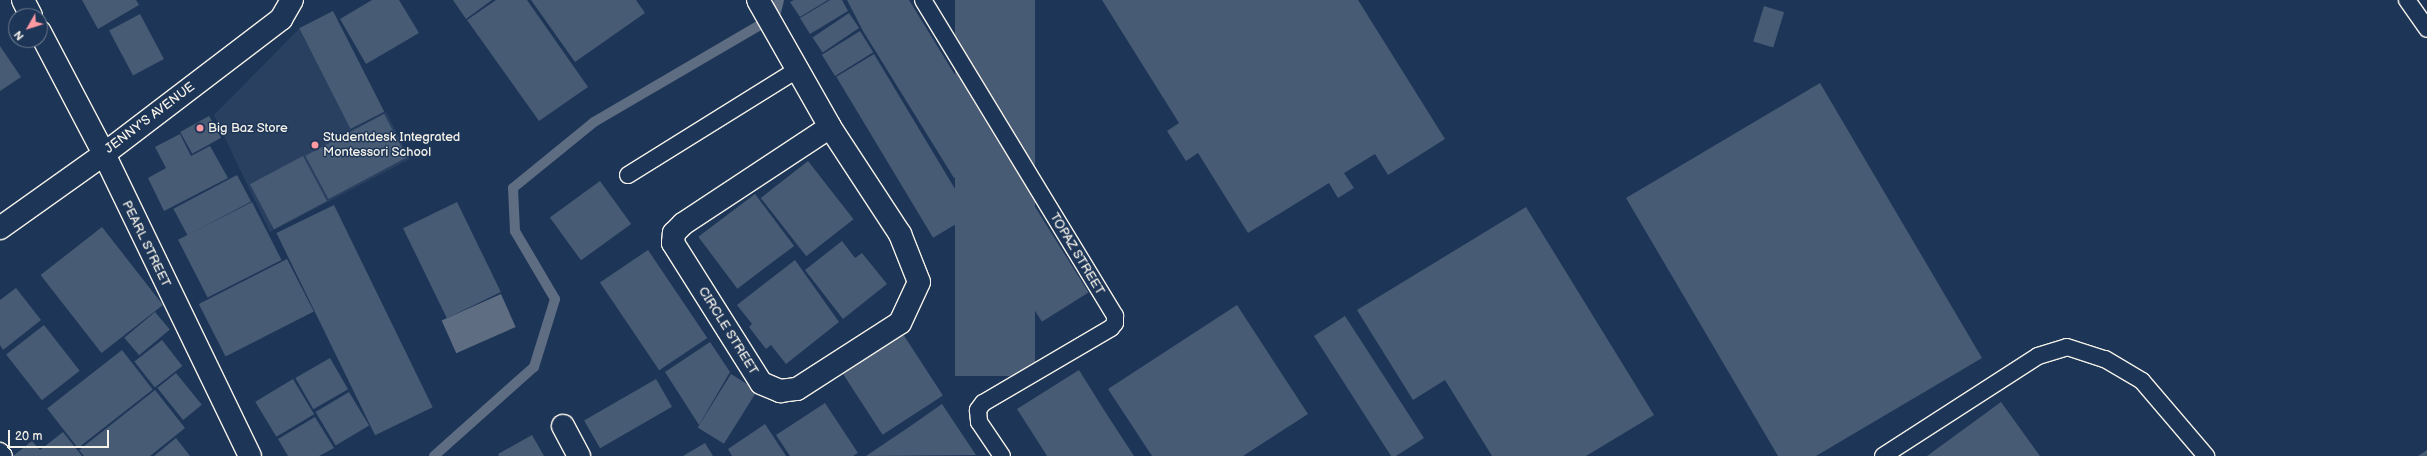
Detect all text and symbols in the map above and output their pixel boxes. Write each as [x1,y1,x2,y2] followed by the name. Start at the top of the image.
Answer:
[8,8,48,48] north arrow
[11,28,27,43] text: N
[102,79,198,157] street label: JENNY'S AVENUE
[208,120,288,136] place label: Big Baz Store
[195,123,205,133] marker: Big Baz Store
[323,130,460,161] place label: Studentdesk Integrated Montessori School
[310,140,320,150] marker: Studentdesk Integrated Montessori School
[118,198,174,290] street label: PEARL STREET
[1046,210,1108,298] street label: TOPAZ STREET
[695,284,761,378] street label: CIRCLE STREET
[10,422,111,448] scale bar
[15,429,42,444] text: 20 m

